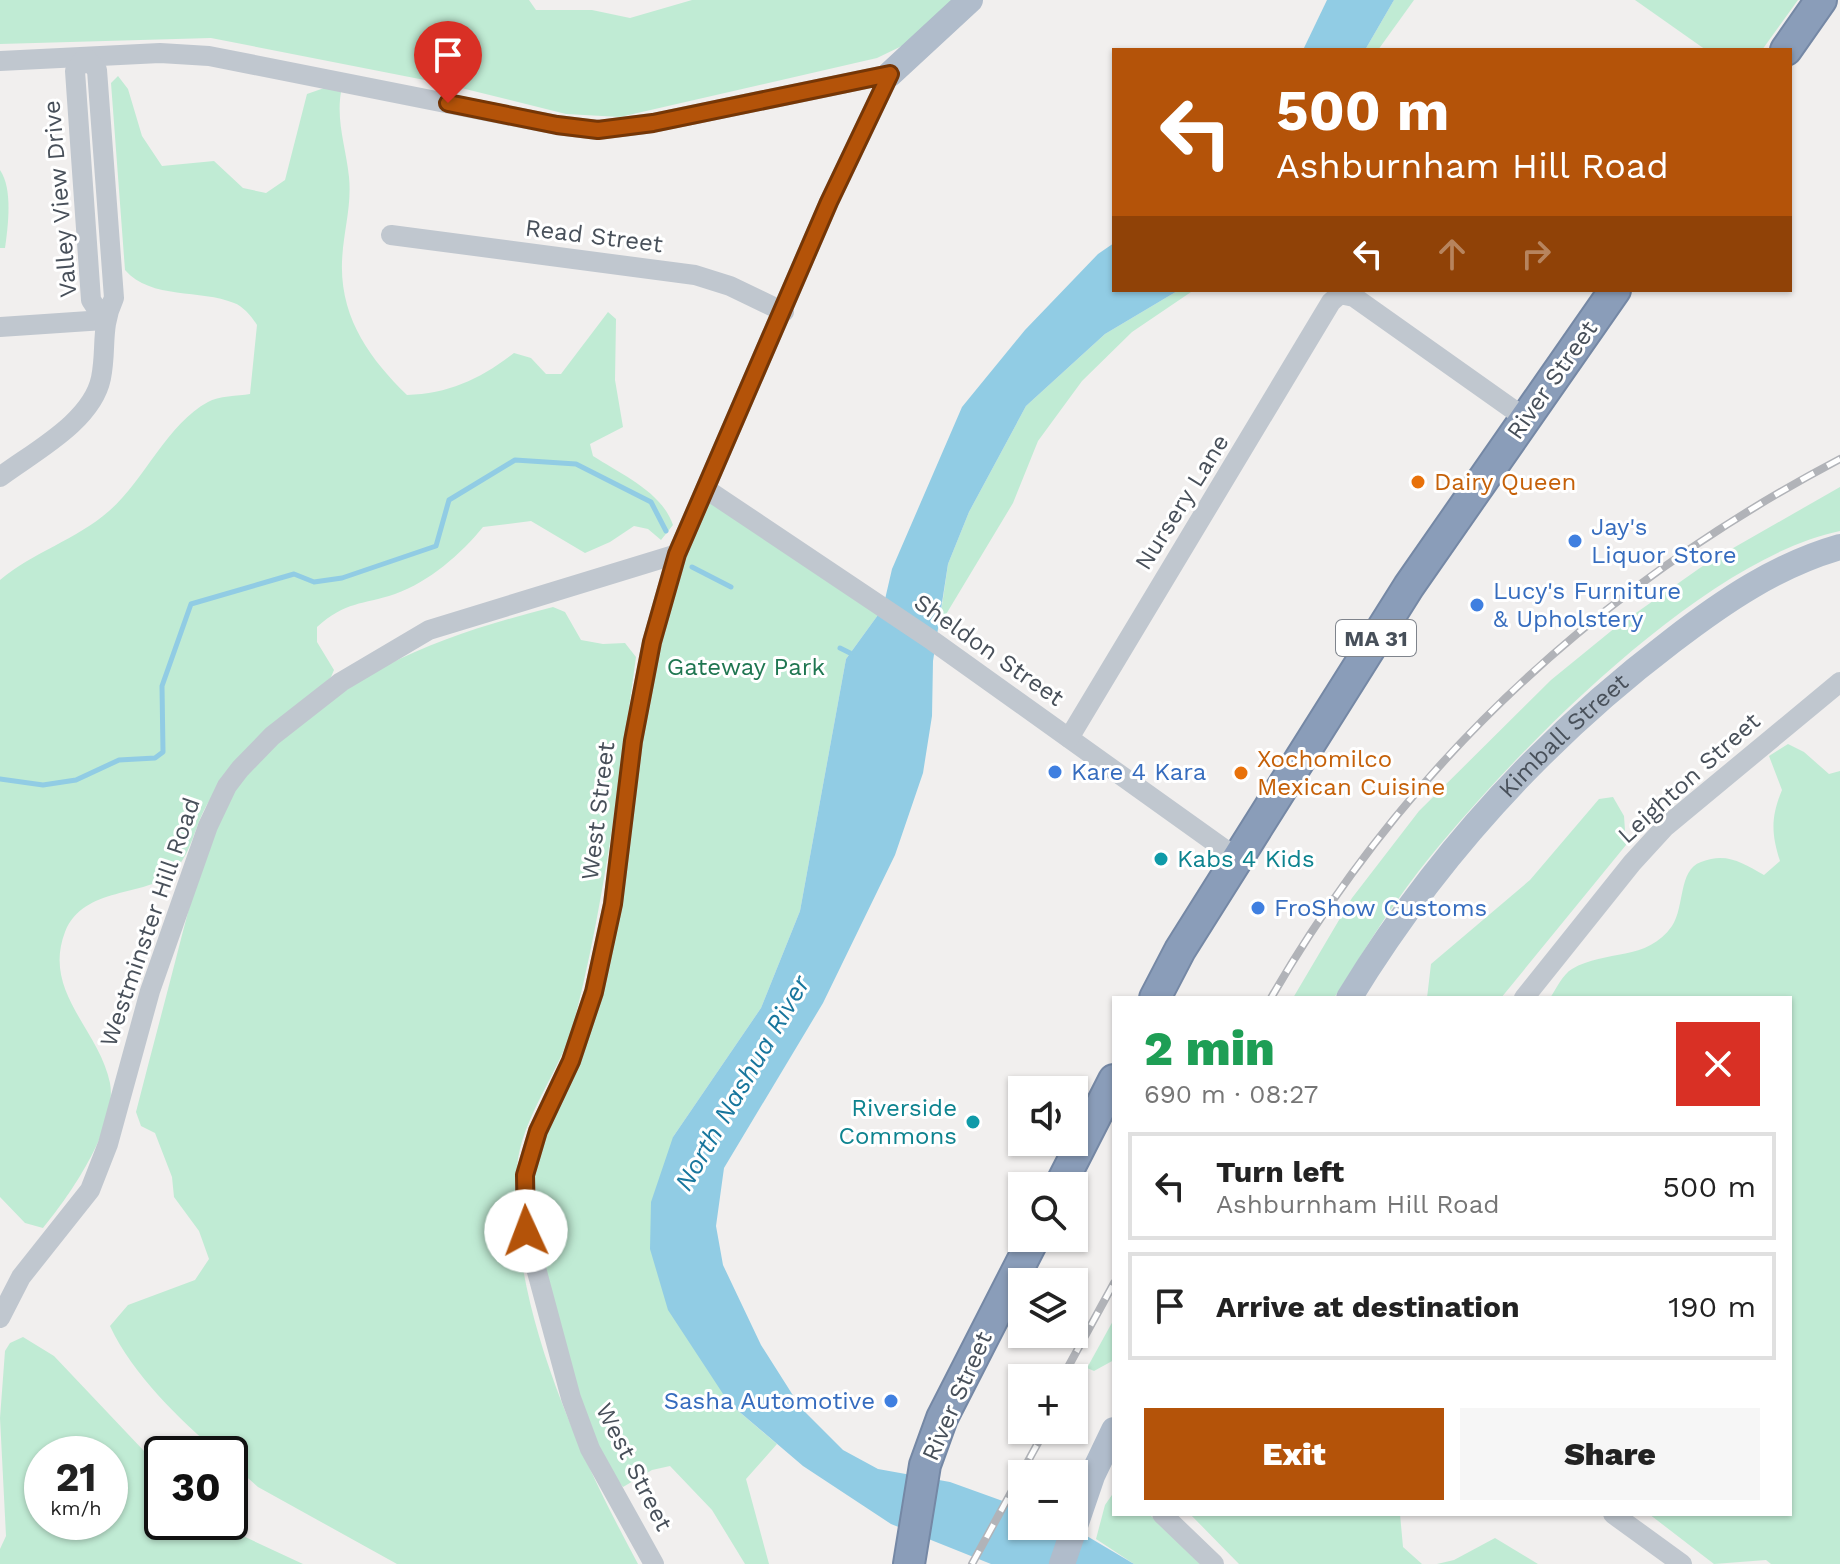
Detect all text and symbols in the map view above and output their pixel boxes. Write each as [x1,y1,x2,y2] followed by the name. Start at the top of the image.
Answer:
[414,21,482,103] pin
[426,33,470,77] icon: arrive
[1276,78,1450,144] text: 500 m
[1144,80,1248,184] icon: left
[37,99,83,299] street label: Valley View Drive
[1276,145,1669,187] text: Ashburnham Hill Road
[524,214,664,258] street label: Read Street
[1346,232,1390,276] icon: left
[1430,232,1474,276] icon: ahead
[1514,232,1558,276] icon: right
[1501,315,1603,445] street label: River Street
[1129,429,1235,575] street label: Nursery Lane
[1434,468,1576,496] place label: Dairy Queen
[1409,473,1427,491] marker: Dairy Queen
[1591,513,1737,569] place label: Jay's Liquor Store
[1566,532,1584,550] marker: Jay's Liquor Store
[1493,577,1681,633] place label: Lucy's Furniture & Upholstery
[909,588,1069,712] street label: Sheldon Street
[1468,596,1486,614] marker: Lucy's Furniture & Upholstery
[1336,620,1416,656] road number: MA 31
[667,653,826,681] park label: Gateway Park
[1493,668,1634,804] street label: Kimball Street
[1612,707,1766,849] street label: Leighton Street
[576,740,620,882] street label: West Street
[1257,745,1445,801] place label: Xochomilco Mexican Cuisine
[1071,758,1206,786] place label: Kare 4 Kara
[1046,763,1064,781] marker: Kare 4 Kara
[1232,764,1250,782] marker: Xochomilco Mexican Cuisine
[94,794,206,1050] street label: Westminster Hill Road
[1177,845,1315,873] place label: Kabs 4 Kids
[1152,850,1170,868] marker: Kabs 4 Kids
[1274,894,1487,922] place label: FroShow Customs
[1249,899,1267,917] marker: FroShow Customs
[668,969,816,1196] water label: North Nashua River
[1144,1020,1275,1077] text: 2 min
[1676,1022,1760,1106] button: close
[1008,1076,1088,1540] map controls
[1008,1076,1088,1156] button: sound
[1144,1079,1318,1109] text: 690 m · 08:27
[838,1094,957,1150] place label: Riverside Commons
[964,1113,982,1131] marker: Riverside Commons
[1216,1154,1344,1189] text: Turn left
[1148,1164,1192,1208] icon: left
[1662,1169,1756,1204] text: 500 m
[1008,1172,1088,1252] button: search
[484,1189,568,1273] position arrow
[1216,1189,1500,1219] text: Ashburnham Hill Road
[1008,1268,1088,1348] button: layers
[1148,1284,1192,1328] icon: arrive
[1216,1289,1520,1324] text: Arrive at destination
[1668,1289,1756,1324] text: 190 m
[916,1327,998,1465] street label: River Street
[1008,1364,1088,1444] button: +
[664,1387,875,1415] place label: Sasha Automotive
[882,1392,900,1410] marker: Sasha Automotive
[590,1399,678,1535] street label: West Street
[1144,1408,1444,1500] button: Exit
[1460,1408,1760,1500] button: Share
[144,1436,248,1540] speed limit sign: 30
[55,1454,97,1501] text: 21
[1008,1460,1088,1540] button: −
[50,1496,102,1520] text: km/h

